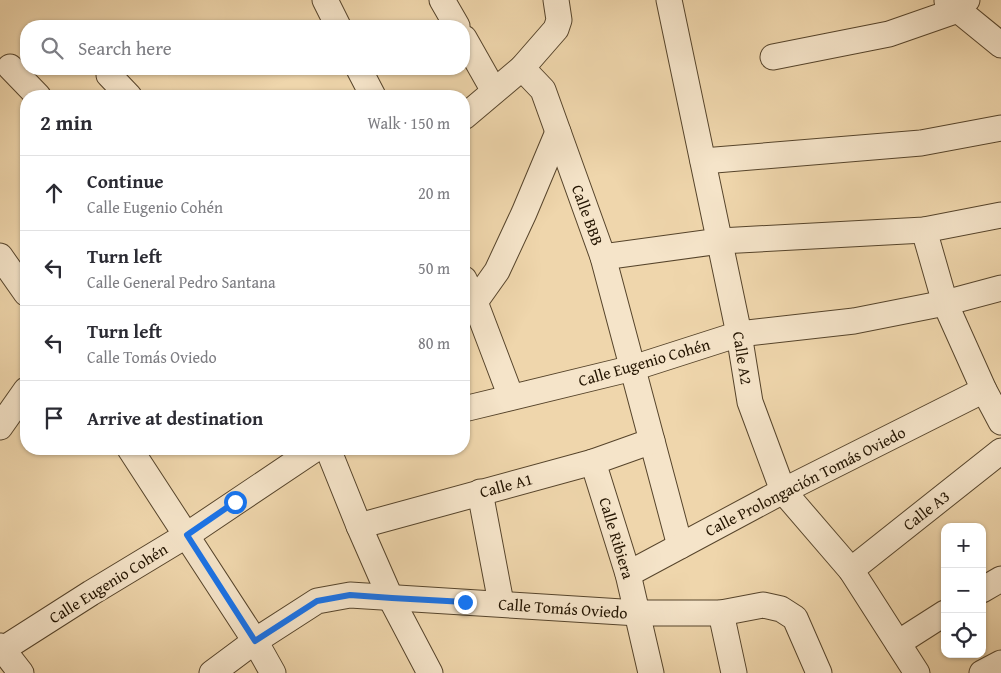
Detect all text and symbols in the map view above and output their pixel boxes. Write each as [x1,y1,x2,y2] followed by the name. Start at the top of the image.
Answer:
[20,20,470,75] search box
[38,34,66,62] icon: search
[78,34,172,62] text: Search here
[40,107,92,138] text: 2 min
[367,111,450,135] text: Walk · 150 m
[87,167,164,195] text: Continue
[40,179,68,207] icon: ahead
[418,181,450,205] text: 20 m
[566,181,610,249] street label: Calle BBB
[87,195,223,219] text: Calle Eugenio Cohén
[87,242,162,270] text: Turn left
[40,254,68,282] icon: left
[418,256,450,280] text: 50 m
[87,270,276,294] text: Calle General Pedro Santana
[87,317,162,345] text: Turn left
[40,329,68,357] icon: left
[727,330,759,386] street label: Calle A2
[418,331,450,355] text: 80 m
[575,332,713,392] street label: Calle Eugenio Cohén
[87,345,217,369] text: Calle Tomás Oviedo
[40,404,68,432] icon: arrive
[87,404,263,432] text: Arrive at destination
[701,420,909,542] street label: Calle Prolongación Tomás Oviedo
[477,466,535,504] street label: Calle A1
[897,484,955,536] street label: Calle A3
[224,491,247,514] route start
[593,494,641,582] street label: Calle Ribiera
[941,523,986,658] map controls
[941,523,986,568] button: +
[44,537,172,629] street label: Calle Eugenio Cohén
[941,568,986,613] button: −
[454,591,477,614] route end
[497,592,629,624] street label: Calle Tomás Oviedo
[941,613,986,658] button: locate

